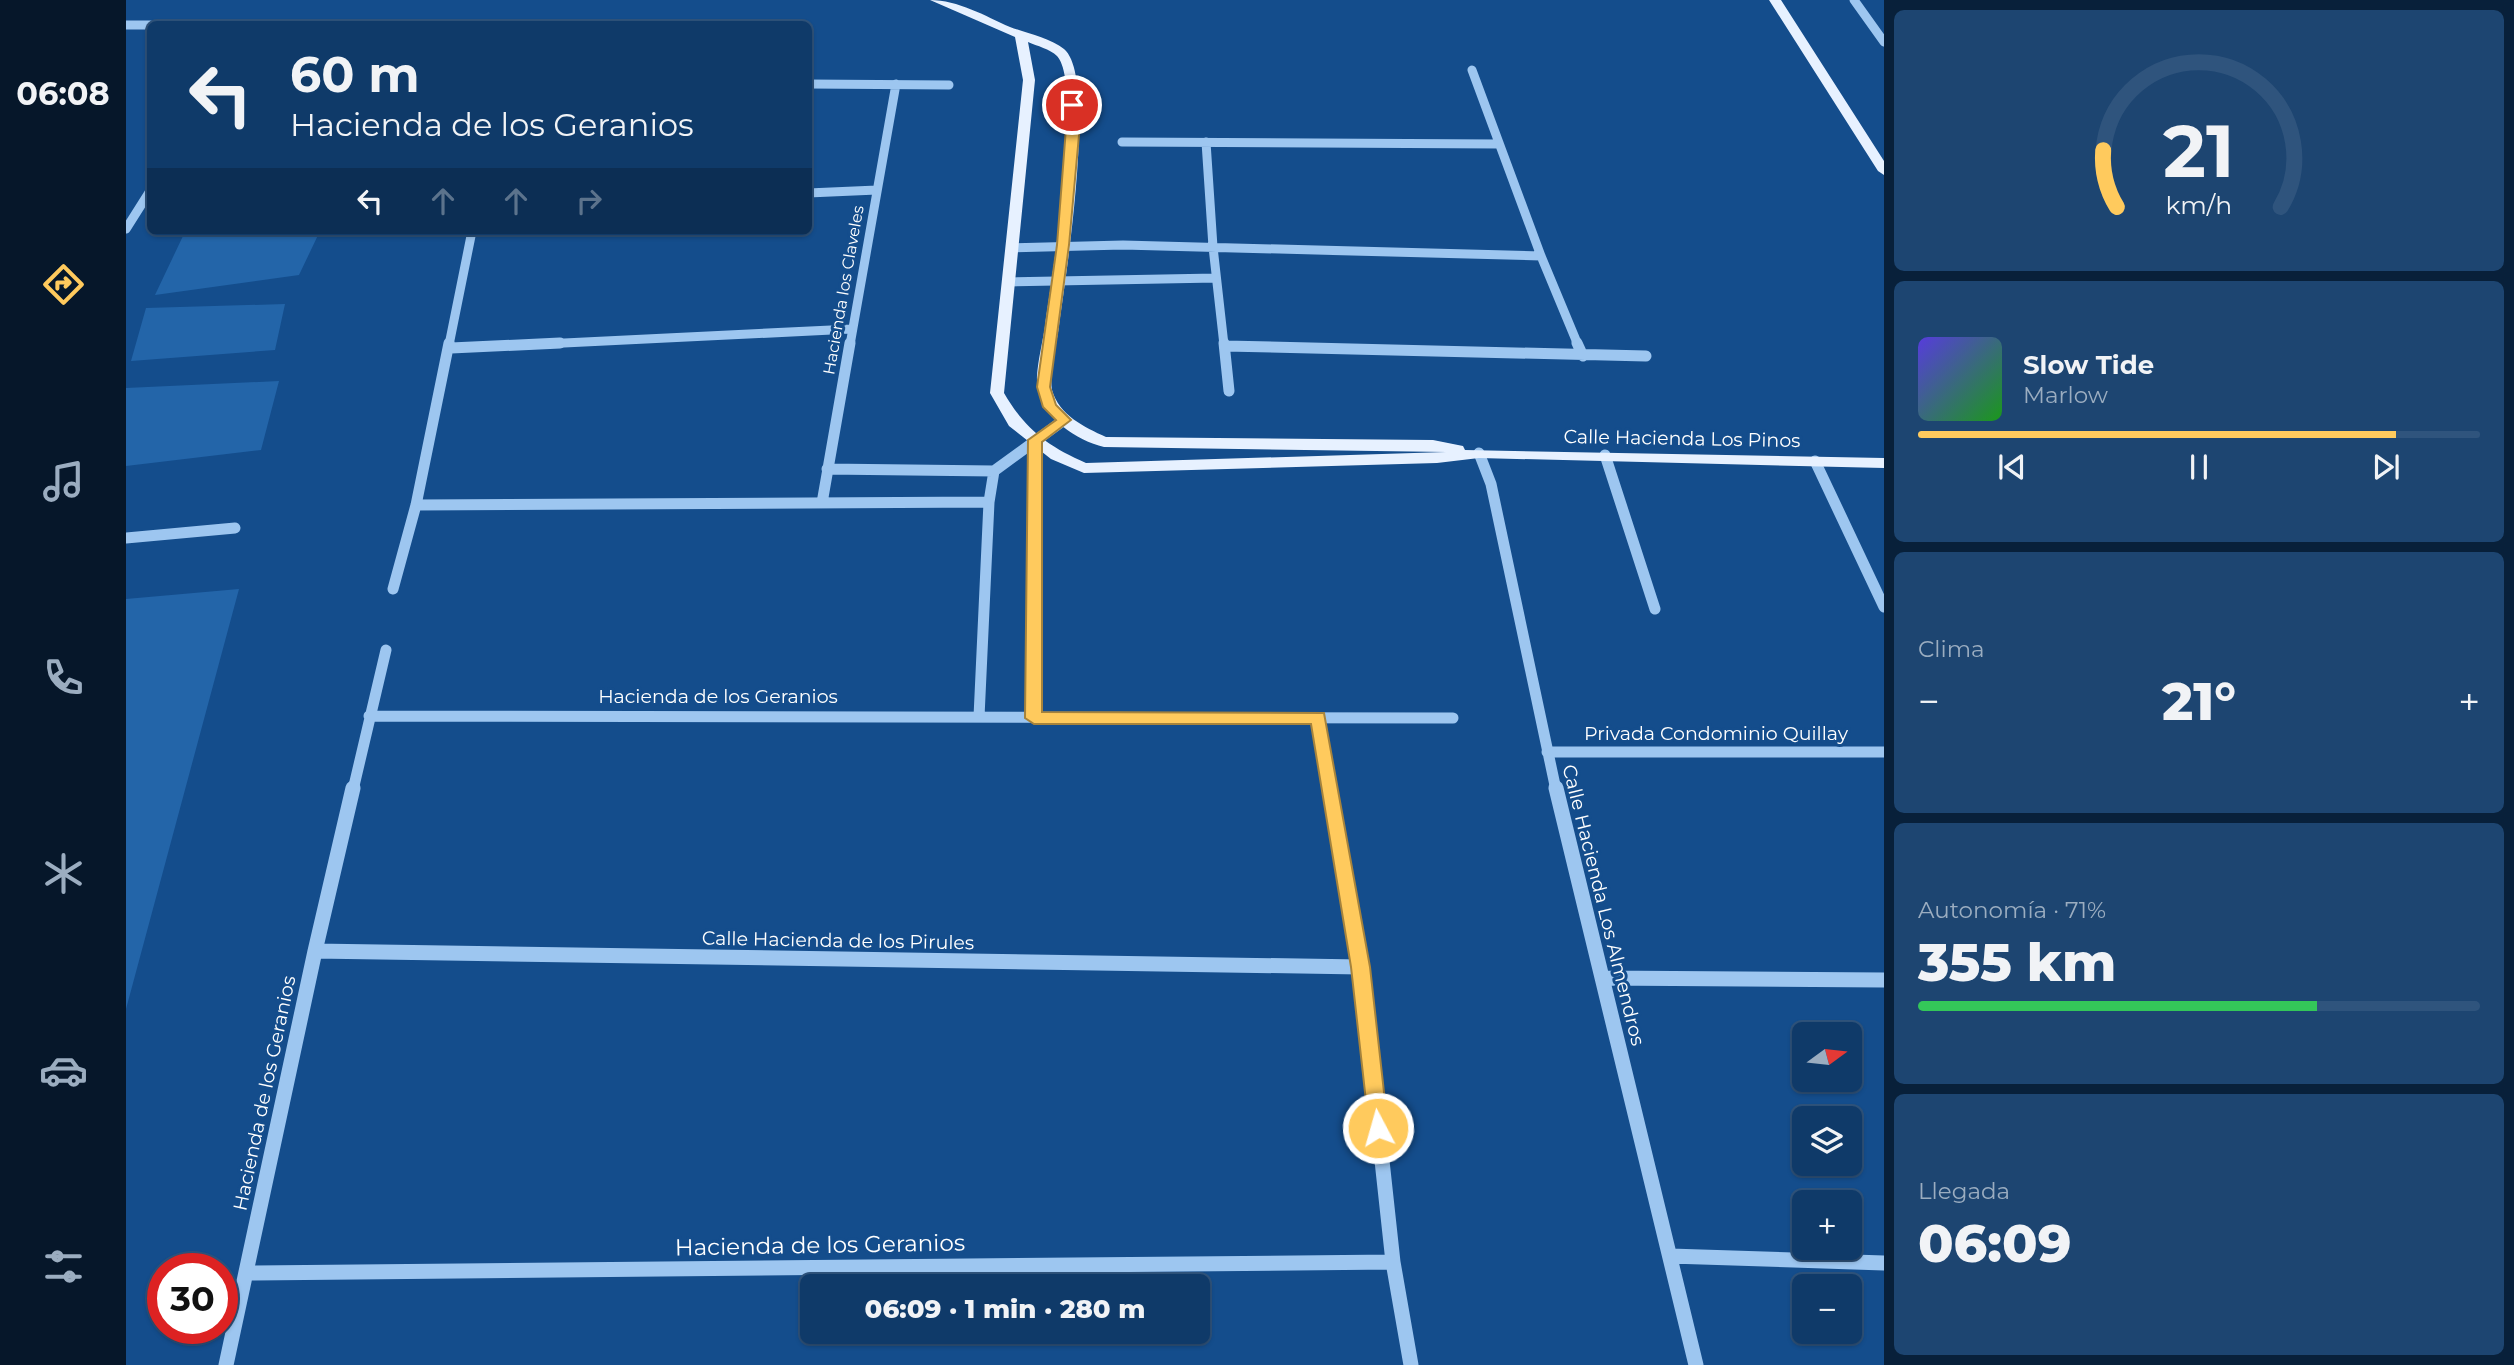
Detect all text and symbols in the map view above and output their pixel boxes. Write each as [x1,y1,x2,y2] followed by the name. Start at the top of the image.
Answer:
[290,45,420,104] text: 60 m
[175,49,266,140] icon: left
[16,74,110,113] text: 06:08
[1042,75,1102,135] pin
[1053,86,1091,124] icon: arrive
[290,105,694,144] text: Hacienda de los Geranios
[2163,107,2235,195] text: 21
[351,182,389,220] icon: left
[424,182,462,220] icon: ahead
[497,182,535,220] icon: ahead
[570,182,608,220] icon: right
[2166,189,2232,219] text: km/h
[819,204,868,376] street label: Hacienda los Claveles
[39,260,88,309] icon: directions
[2023,349,2154,381] text: Slow Tide
[2023,381,2108,409] text: Marlow
[1563,425,1801,452] street label: Calle Hacienda Los Pinos
[1993,448,2031,486] icon: previous
[2180,448,2218,486] icon: pause
[2367,448,2405,486] icon: next
[39,457,88,506] icon: music
[1918,635,1985,663] text: Clima
[39,653,88,702] icon: phone
[2162,670,2236,733] text: 21°
[1918,678,1940,725] text: −
[2458,678,2480,725] text: +
[598,685,838,708] street label: Hacienda de los Geranios
[1584,722,1849,745] street label: Privada Condominio Quillay
[1557,762,1650,1048] street label: Calle Hacienda Los Almendros
[39,849,88,898] icon: climate
[1918,896,2106,924] text: Autonomía · 71%
[702,927,974,954] street label: Calle Hacienda de los Pirules
[1918,931,2116,994] text: 355 km
[228,973,301,1213] street label: Hacienda de los Geranios
[1792,1022,1862,1092] north arrow
[1792,1022,1862,1344] map controls
[39,1046,88,1095] icon: car
[1341,1091,1415,1165] position arrow
[1792,1106,1862,1176] button: layers
[1918,1177,2010,1205] text: Llegada
[1792,1190,1862,1260] button: +
[1918,1212,2071,1275] text: 06:09
[675,1228,965,1262] street label: Hacienda de los Geranios
[39,1242,88,1291] icon: filters
[147,1253,238,1344] speed limit sign: 30
[1792,1274,1862,1344] button: −
[865,1293,1145,1325] text: 06:09 · 1 min · 280 m

